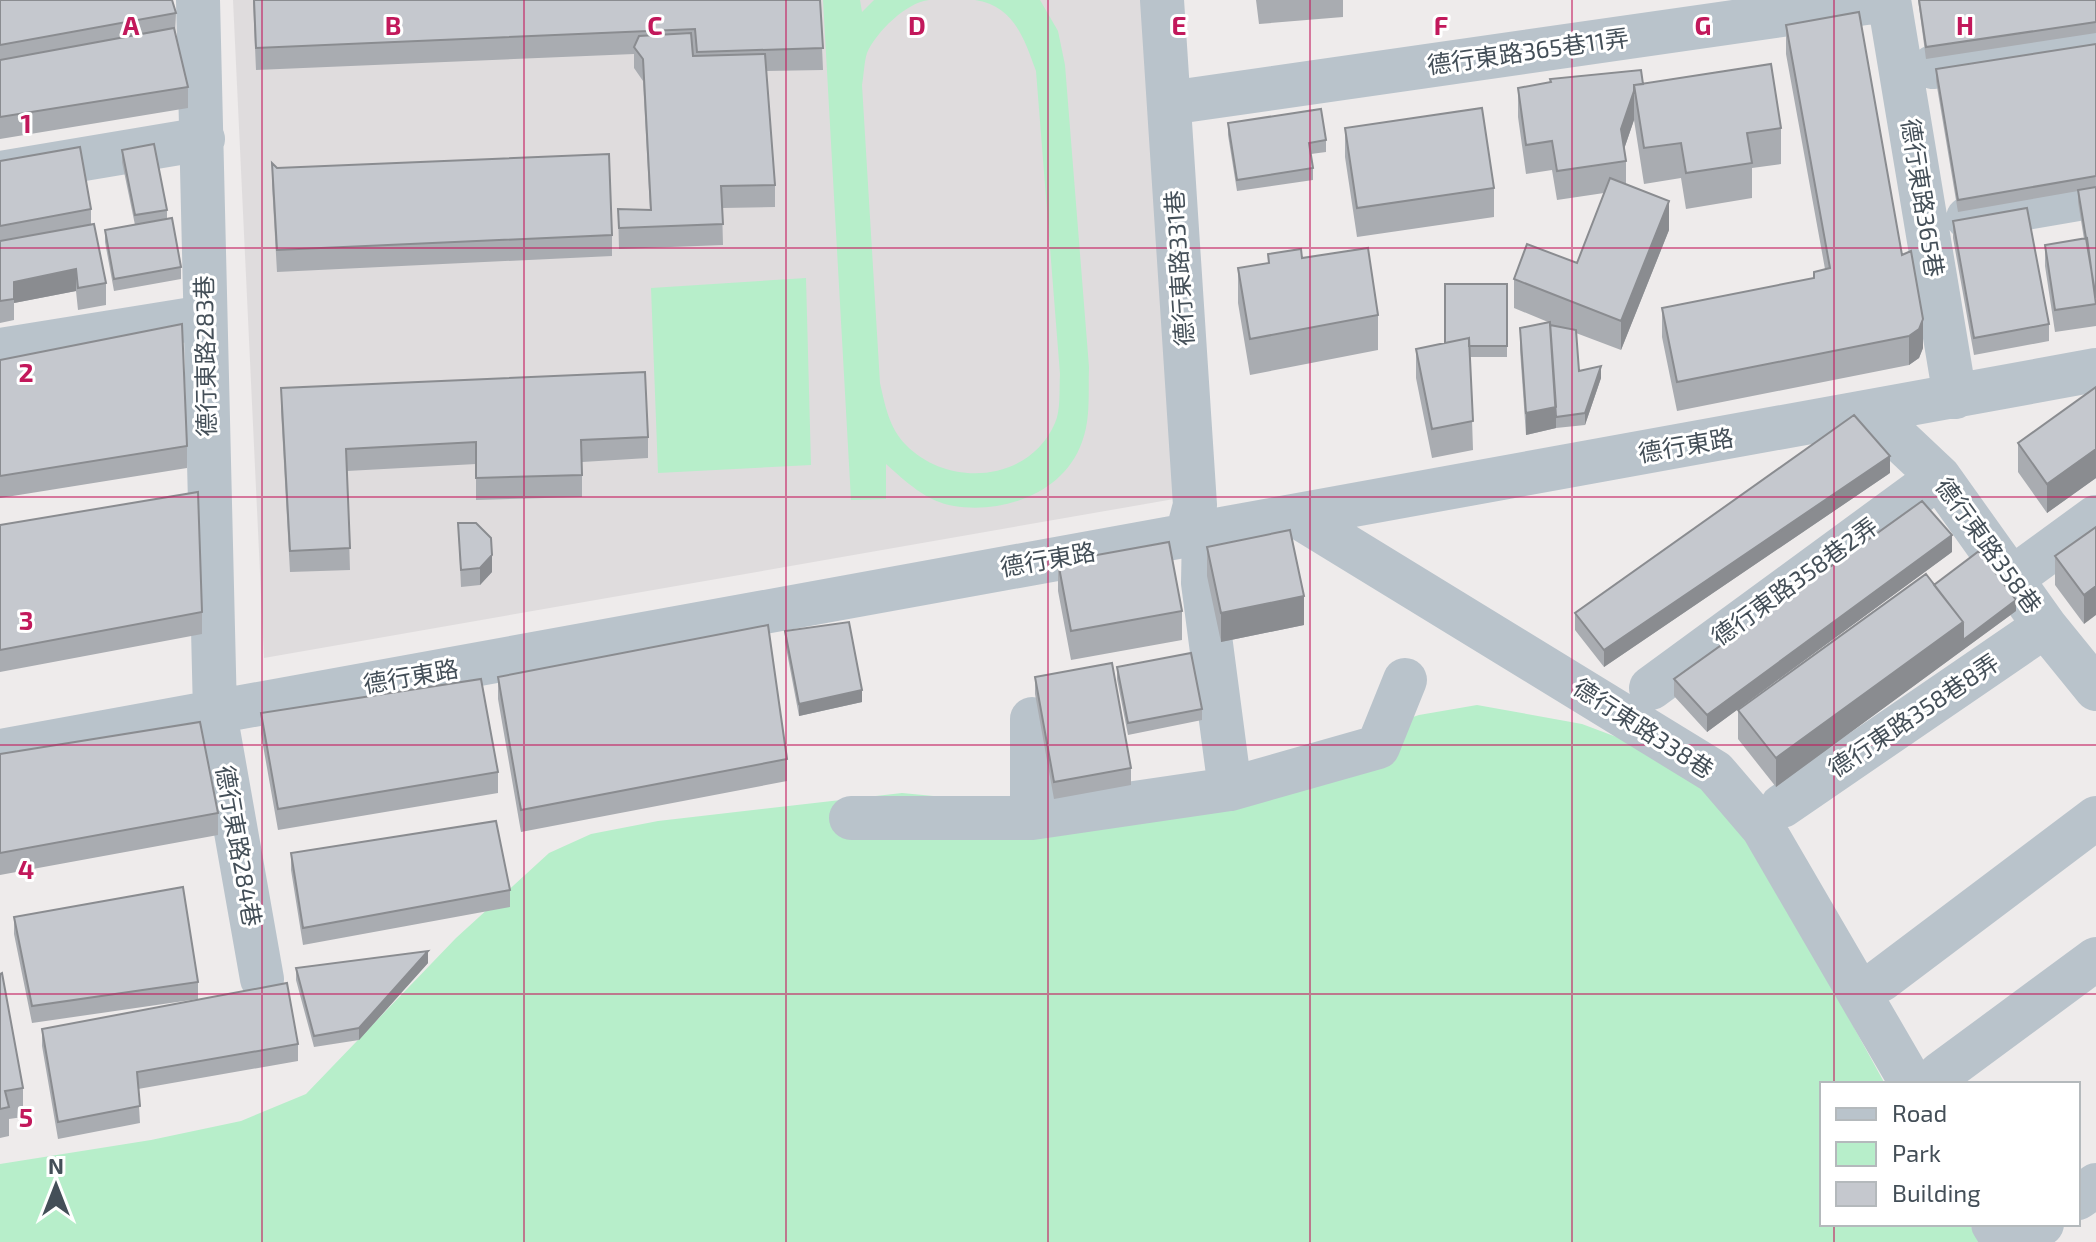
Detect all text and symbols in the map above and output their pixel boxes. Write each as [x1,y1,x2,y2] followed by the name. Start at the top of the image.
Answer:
[123,9,140,40] text: A
[385,9,401,40] text: B
[647,9,663,40] text: C
[908,9,926,40] text: D
[1171,9,1187,40] text: E
[1434,9,1448,40] text: F
[1695,9,1711,40] text: G
[1956,9,1974,40] text: H
[1425,22,1630,79] street label: 德行東路365巷11弄
[20,107,32,138] text: 1
[1897,117,1950,279] street label: 德行東路365巷
[1159,189,1198,347] street label: 德行東路331巷
[189,275,220,437] street label: 德行東路283巷
[18,356,34,387] text: 2
[1636,422,1736,467] street label: 德行東路
[1930,472,2048,619] street label: 德行東路358巷
[1705,511,1883,651] street label: 德行東路358巷2弄
[998,536,1098,581] street label: 德行東路
[19,604,33,635] text: 3
[1822,647,2004,783] street label: 德行東路358巷8弄
[361,653,461,698] street label: 德行東路
[1568,672,1719,784] street label: 德行東路338巷
[211,763,268,928] street label: 德行東路284巷
[18,853,34,884] text: 4
[1820,1082,2080,1226] legend
[1892,1098,1947,1127] text: Road
[19,1101,33,1132] text: 5
[1892,1138,1941,1167] text: Park
[16,1146,96,1226] north arrow
[48,1152,64,1178] text: N
[1892,1178,1981,1207] text: Building

